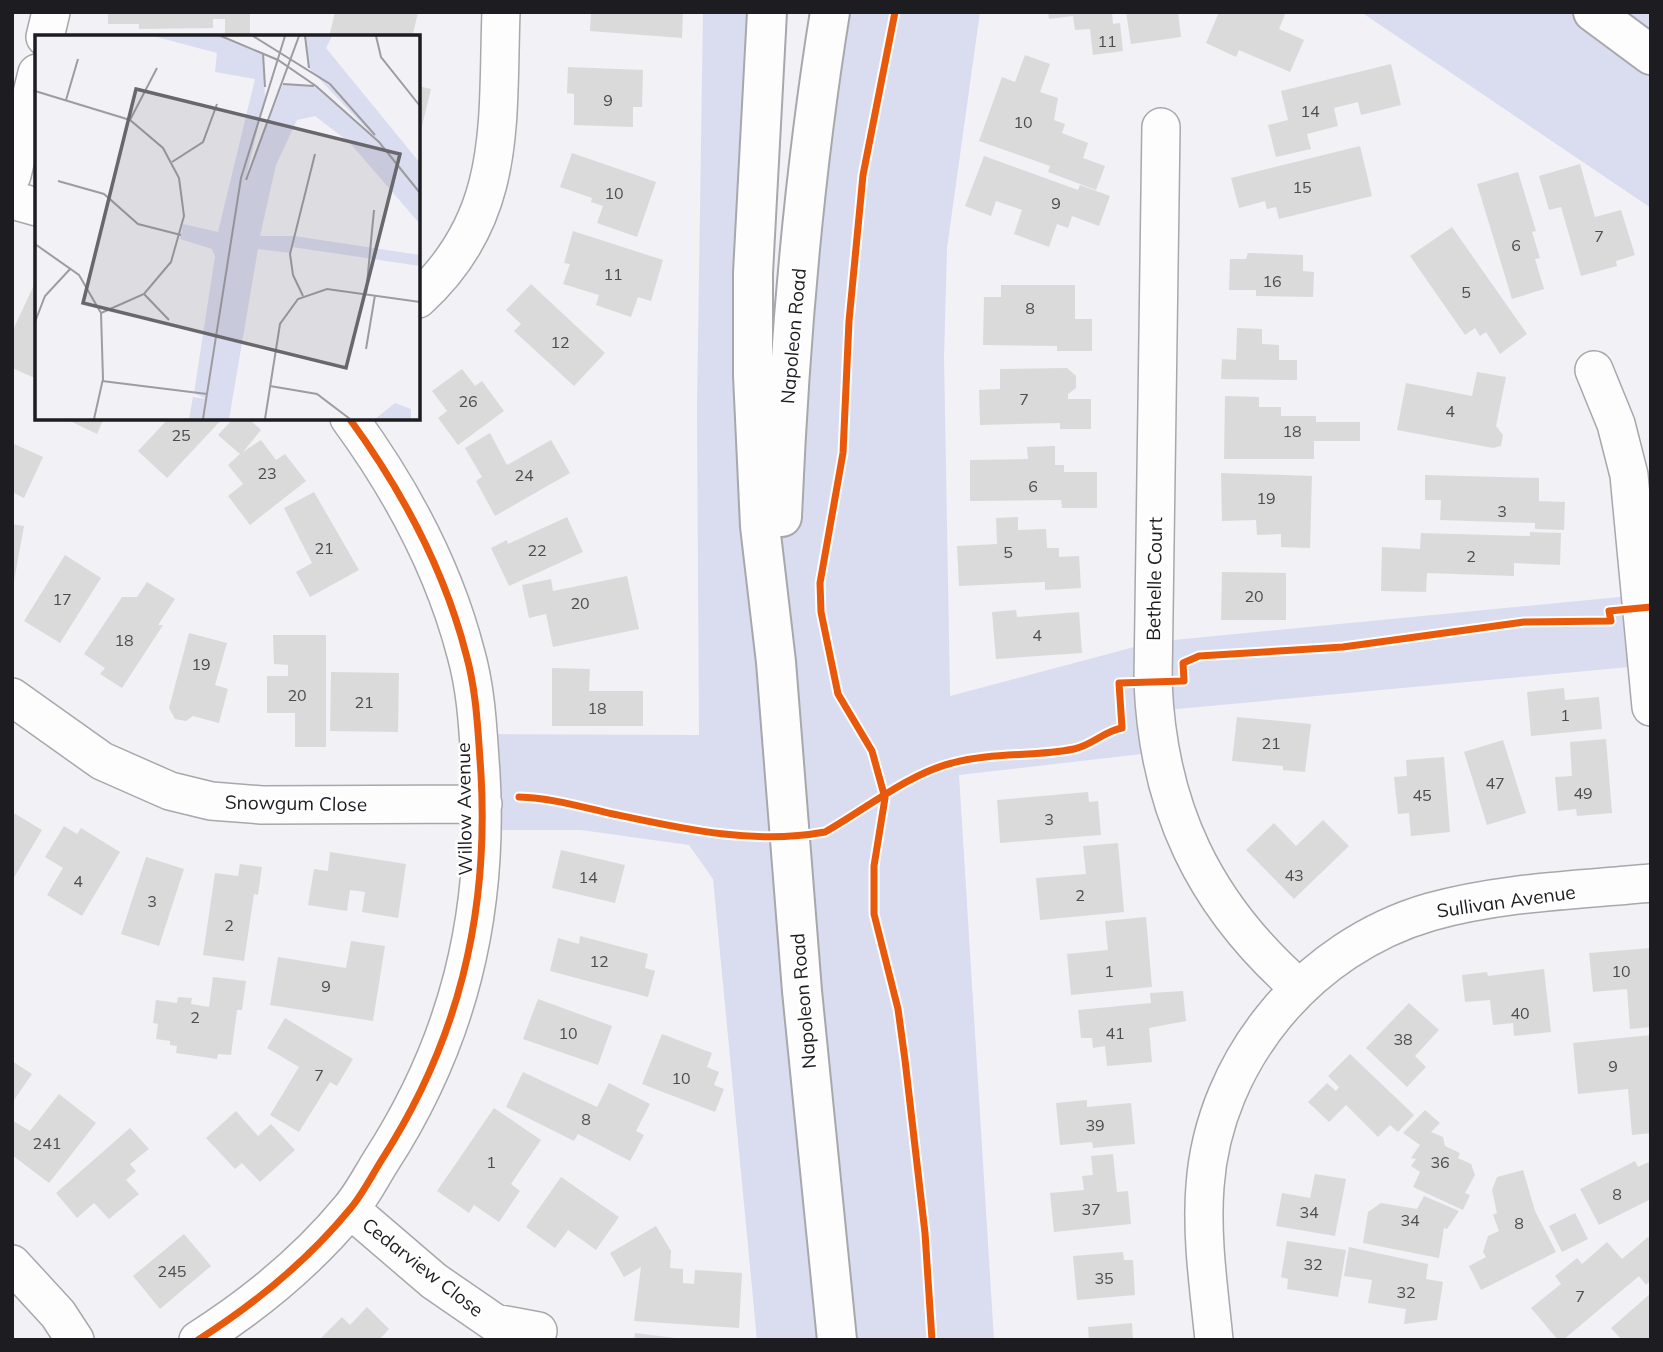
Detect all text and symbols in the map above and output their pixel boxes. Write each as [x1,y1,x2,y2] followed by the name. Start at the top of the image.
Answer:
[1097,31,1117,51] house number: 11
[35,35,420,420] inset map
[603,90,613,110] house number: 9
[1300,101,1320,121] house number: 14
[1013,112,1033,132] house number: 10
[1292,177,1312,197] house number: 15
[604,183,624,203] house number: 10
[1051,193,1061,213] house number: 9
[1594,226,1604,246] house number: 7
[1511,235,1521,255] house number: 6
[603,264,623,284] house number: 11
[775,267,811,405] street label: Napoleon Road
[1262,271,1282,291] house number: 16
[1461,282,1471,302] house number: 5
[1025,298,1035,318] house number: 8
[550,332,570,352] house number: 12
[1019,389,1029,409] house number: 7
[458,391,478,411] house number: 26
[1445,401,1455,421] house number: 4
[1282,421,1302,441] house number: 18
[171,425,191,445] house number: 25
[257,463,277,483] house number: 23
[514,465,534,485] house number: 24
[1028,476,1038,496] house number: 6
[1256,488,1276,508] house number: 19
[1497,501,1507,521] house number: 3
[1141,517,1167,641] street label: Bethelle Court
[314,538,334,558] house number: 21
[527,540,547,560] house number: 22
[1003,542,1013,562] house number: 5
[1466,546,1476,566] house number: 2
[1244,586,1264,606] house number: 20
[52,589,72,609] house number: 17
[570,593,590,613] house number: 20
[1032,625,1042,645] house number: 4
[114,630,134,650] house number: 18
[191,654,211,674] house number: 19
[287,685,307,705] house number: 20
[354,692,374,712] house number: 21
[587,698,607,718] house number: 18
[1560,705,1570,725] house number: 1
[1261,733,1281,753] house number: 21
[451,742,477,876] street label: Willow Avenue
[1485,773,1505,793] house number: 47
[1573,783,1593,803] house number: 49
[1412,785,1432,805] house number: 45
[225,790,367,816] street label: Snowgum Close
[1044,809,1054,829] house number: 3
[1284,865,1304,885] house number: 43
[578,867,598,887] house number: 14
[73,871,83,891] house number: 4
[1435,879,1577,923] street label: Sullivan Avenue
[1075,885,1085,905] house number: 2
[147,891,157,911] house number: 3
[224,915,234,935] house number: 2
[785,932,821,1070] street label: Napoleon Road
[589,951,609,971] house number: 12
[1104,961,1114,981] house number: 1
[1611,961,1631,981] house number: 10
[321,976,331,996] house number: 9
[1510,1003,1530,1023] house number: 40
[190,1007,200,1027] house number: 2
[558,1023,578,1043] house number: 10
[1105,1023,1125,1043] house number: 41
[1393,1029,1413,1049] house number: 38
[1608,1056,1618,1076] house number: 9
[314,1065,324,1085] house number: 7
[671,1068,691,1088] house number: 10
[581,1109,591,1129] house number: 8
[1085,1115,1105,1135] house number: 39
[33,1133,61,1153] house number: 241
[486,1152,496,1172] house number: 1
[1430,1152,1450,1172] house number: 36
[1612,1184,1622,1204] house number: 8
[1081,1199,1101,1219] house number: 37
[1299,1202,1319,1222] house number: 34
[1400,1210,1420,1230] house number: 34
[358,1212,488,1322] street label: Cedarview Close
[1514,1213,1524,1233] house number: 8
[1303,1254,1323,1274] house number: 32
[158,1261,186,1281] house number: 245
[1094,1268,1114,1288] house number: 35
[1396,1282,1416,1302] house number: 32
[1575,1286,1585,1306] house number: 7

